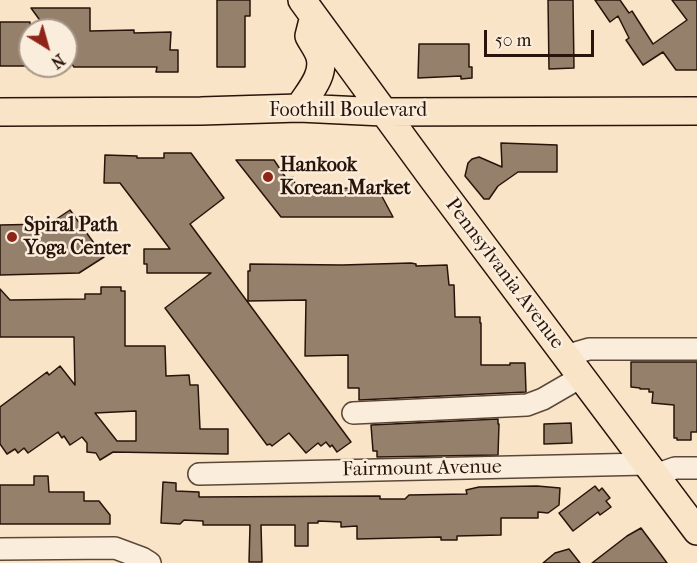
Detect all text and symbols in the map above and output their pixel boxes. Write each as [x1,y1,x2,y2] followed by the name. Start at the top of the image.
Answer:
[18,18,78,78] north arrow
[487,18,596,56] scale bar
[495,30,531,51] text: 50 m
[47,50,69,72] text: N
[269,99,427,123] street label: Foothill Boulevard
[280,154,411,201] place label: Hankook Korean Market
[261,170,275,184] marker: Hankook Korean Market
[439,194,569,354] street label: Pennsylvania Avenue
[24,214,131,261] place label: Spiral Path Yoga Center
[5,230,19,244] marker: Spiral Path Yoga Center
[342,456,502,482] street label: Fairmount Avenue

